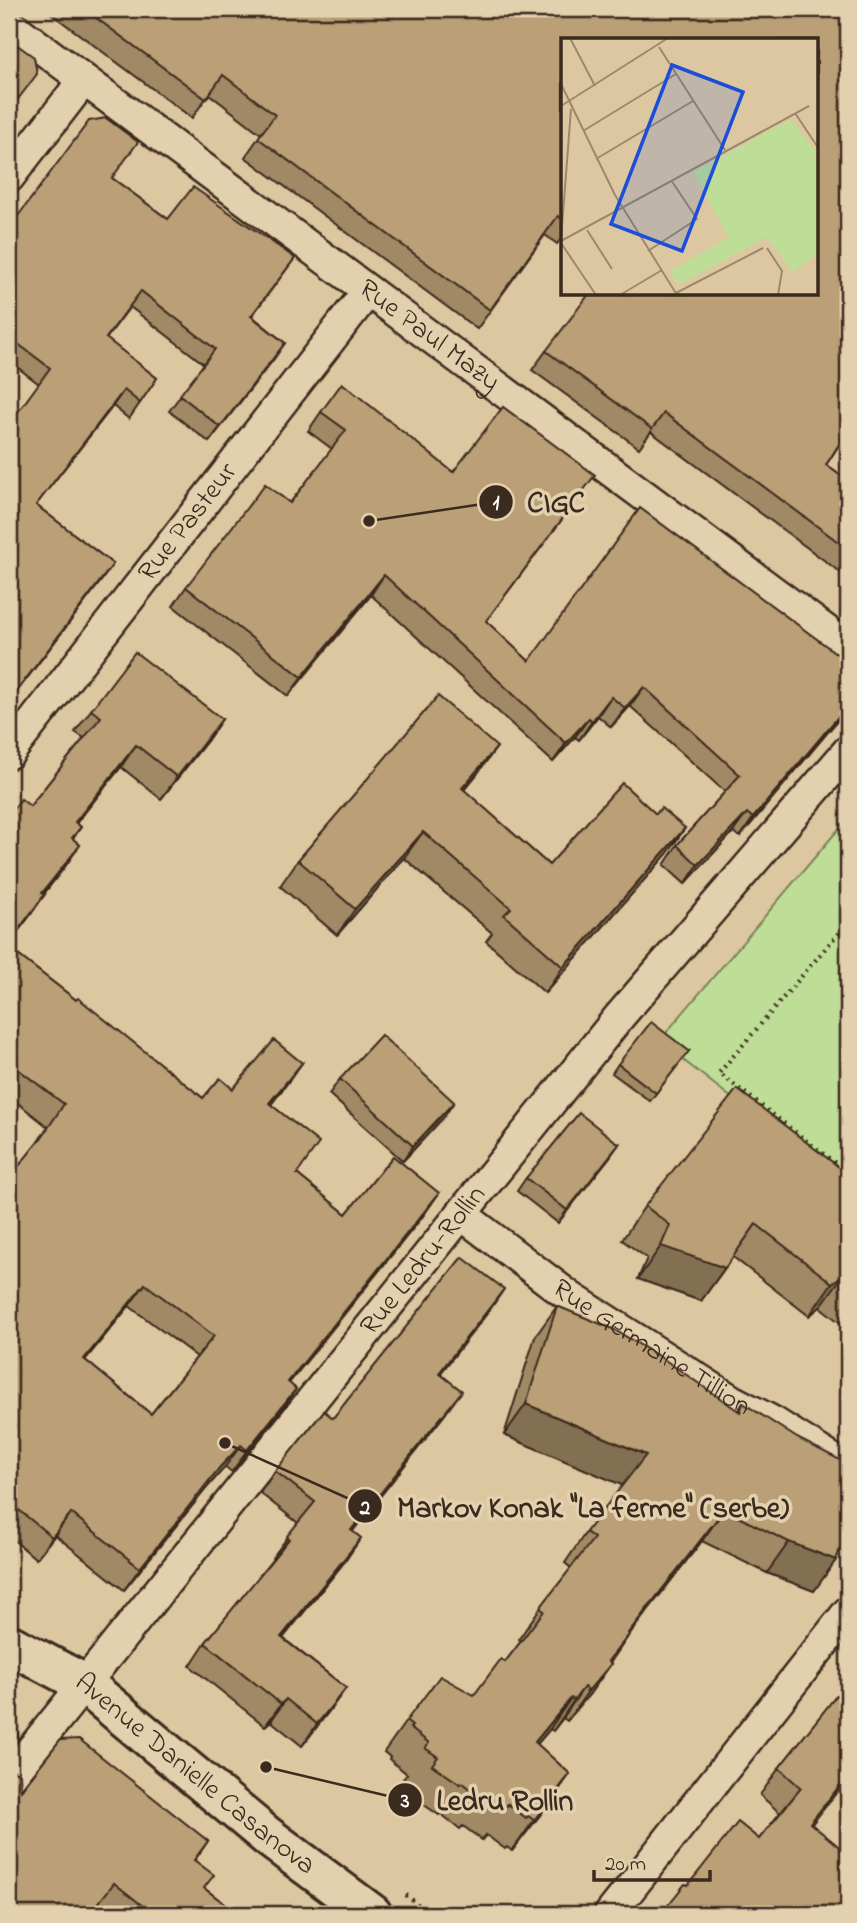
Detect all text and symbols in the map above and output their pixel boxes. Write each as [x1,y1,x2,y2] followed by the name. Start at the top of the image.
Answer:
[561,38,818,296] inset map
[349,269,508,402] street label: Rue Paul Mazy
[129,454,248,591] street label: Rue Pasteur
[478,476,599,527] callout: CIGC
[527,483,585,527] text: CIGC
[493,489,500,519] text: 1
[351,1177,497,1345] street label: Rue Ledru-Rollin
[543,1269,758,1427] street label: Rue Germaine Tillion
[348,1481,802,1532] callout: Markov Konak "La ferme" (serbe)
[397,1488,789,1532] text: Markov Konak "La ferme" (serbe)
[359,1494,371,1524] text: 2
[65,1663,324,1886] street label: Avenue Danielle Casanova
[388,1774,587,1825] callout: Ledru Rollin
[437,1781,574,1825] text: Ledru Rollin
[400,1787,410,1817] text: 3
[594,1839,710,1883] scale bar
[605,1850,646,1880] text: 20 m

